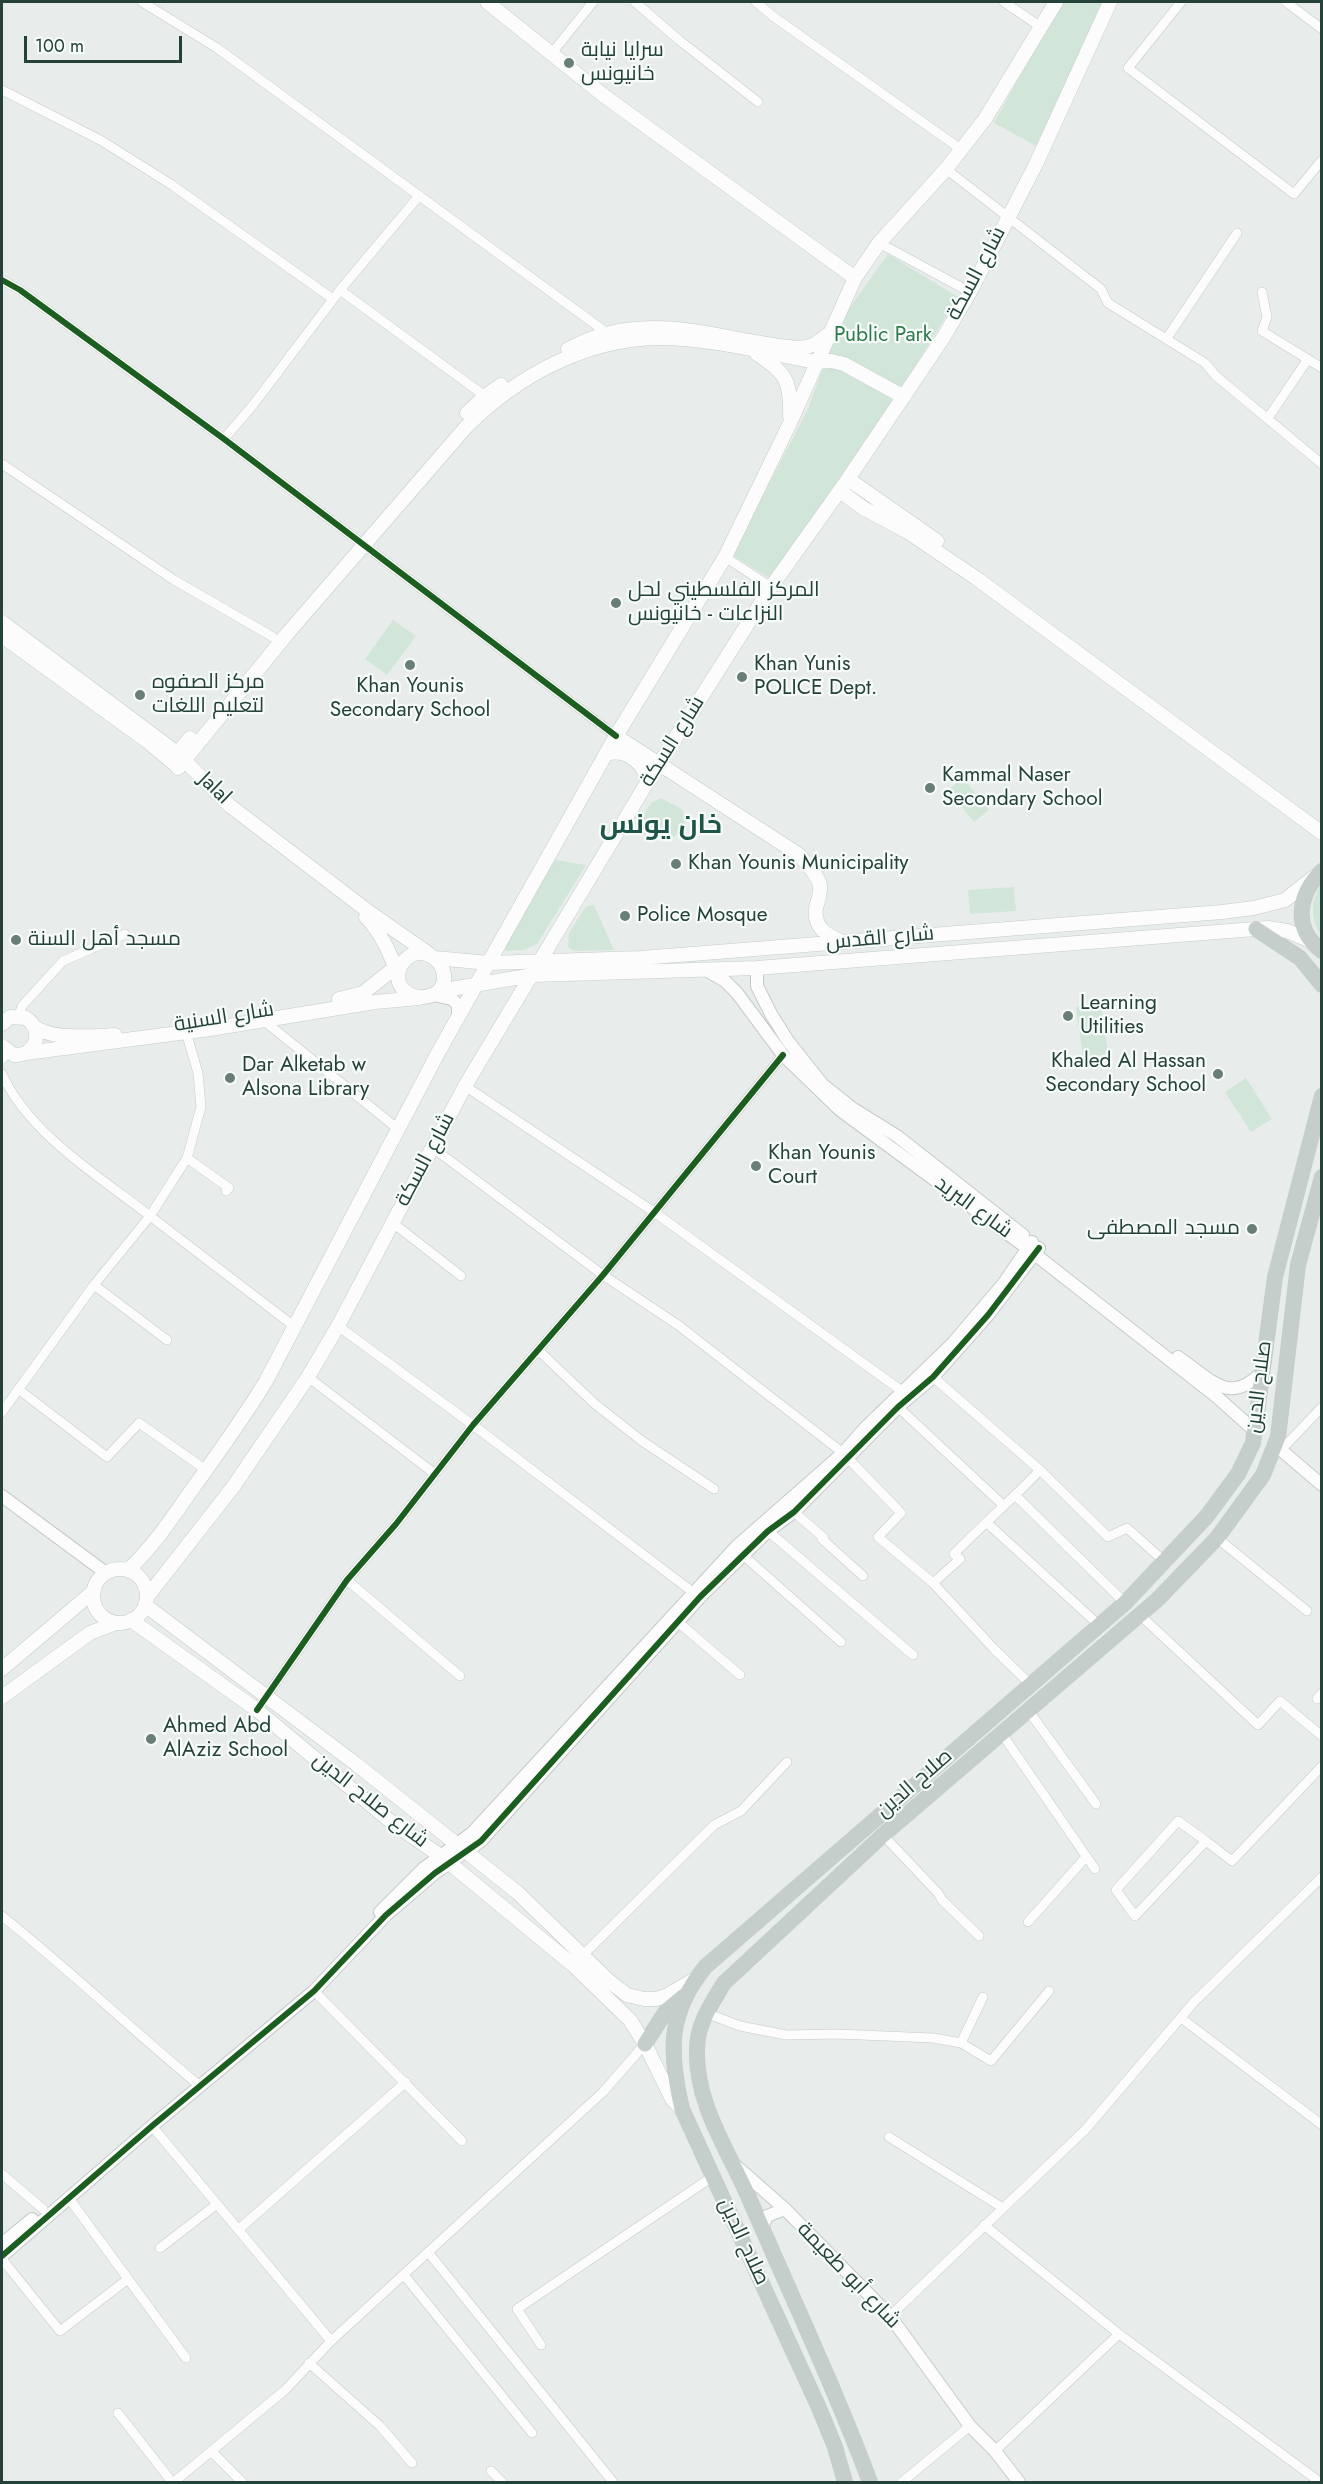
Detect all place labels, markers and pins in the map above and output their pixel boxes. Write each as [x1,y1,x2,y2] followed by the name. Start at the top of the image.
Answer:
[581,38,664,88] place label: سرايا نيابة خانيونس
[562,56,576,70] marker: سرايا نيابة خانيونس
[628,578,820,628] place label: المركز الفلسطيني لحل النزاعات - خانيونس
[609,596,623,610] marker: المركز الفلسطيني لحل النزاعات - خانيونس
[754,652,877,702] place label: Khan Yunis POLICE Dept.
[403,658,417,672] marker: Khan Younis Secondary School
[152,670,265,720] place label: مركز الصفوه لتعليم اللغات
[735,670,749,684] marker: Khan Yunis POLICE Dept.
[330,674,490,724] place label: Khan Younis Secondary School
[133,688,147,702] marker: مركز الصفوه لتعليم اللغات
[942,763,1103,813] place label: Kammal Naser Secondary School
[923,781,937,795] marker: Kammal Naser Secondary School
[688,851,908,877] place label: Khan Younis Municipality
[669,857,683,871] marker: Khan Younis Municipality
[637,903,768,929] place label: Police Mosque
[618,909,632,923] marker: Police Mosque
[28,927,181,953] place label: مسجد أهل السنة
[9,933,23,947] marker: مسجد أهل السنة
[1080,991,1157,1041] place label: Learning Utilities
[1061,1009,1075,1023] marker: Learning Utilities
[1045,1049,1206,1099] place label: Khaled Al Hassan Secondary School
[242,1053,369,1103] place label: Dar Alketab w Alsona Library
[1211,1067,1225,1081] marker: Khaled Al Hassan Secondary School
[223,1071,237,1085] marker: Dar Alketab w Alsona Library
[768,1141,875,1191] place label: Khan Younis Court
[749,1159,763,1173] marker: Khan Younis Court
[1087,1216,1240,1242] place label: مسجد المصطفى
[1245,1222,1259,1236] marker: مسجد المصطفى
[163,1714,288,1764] place label: Ahmed Abd AlAziz School
[144,1732,158,1746] marker: Ahmed Abd AlAziz School

